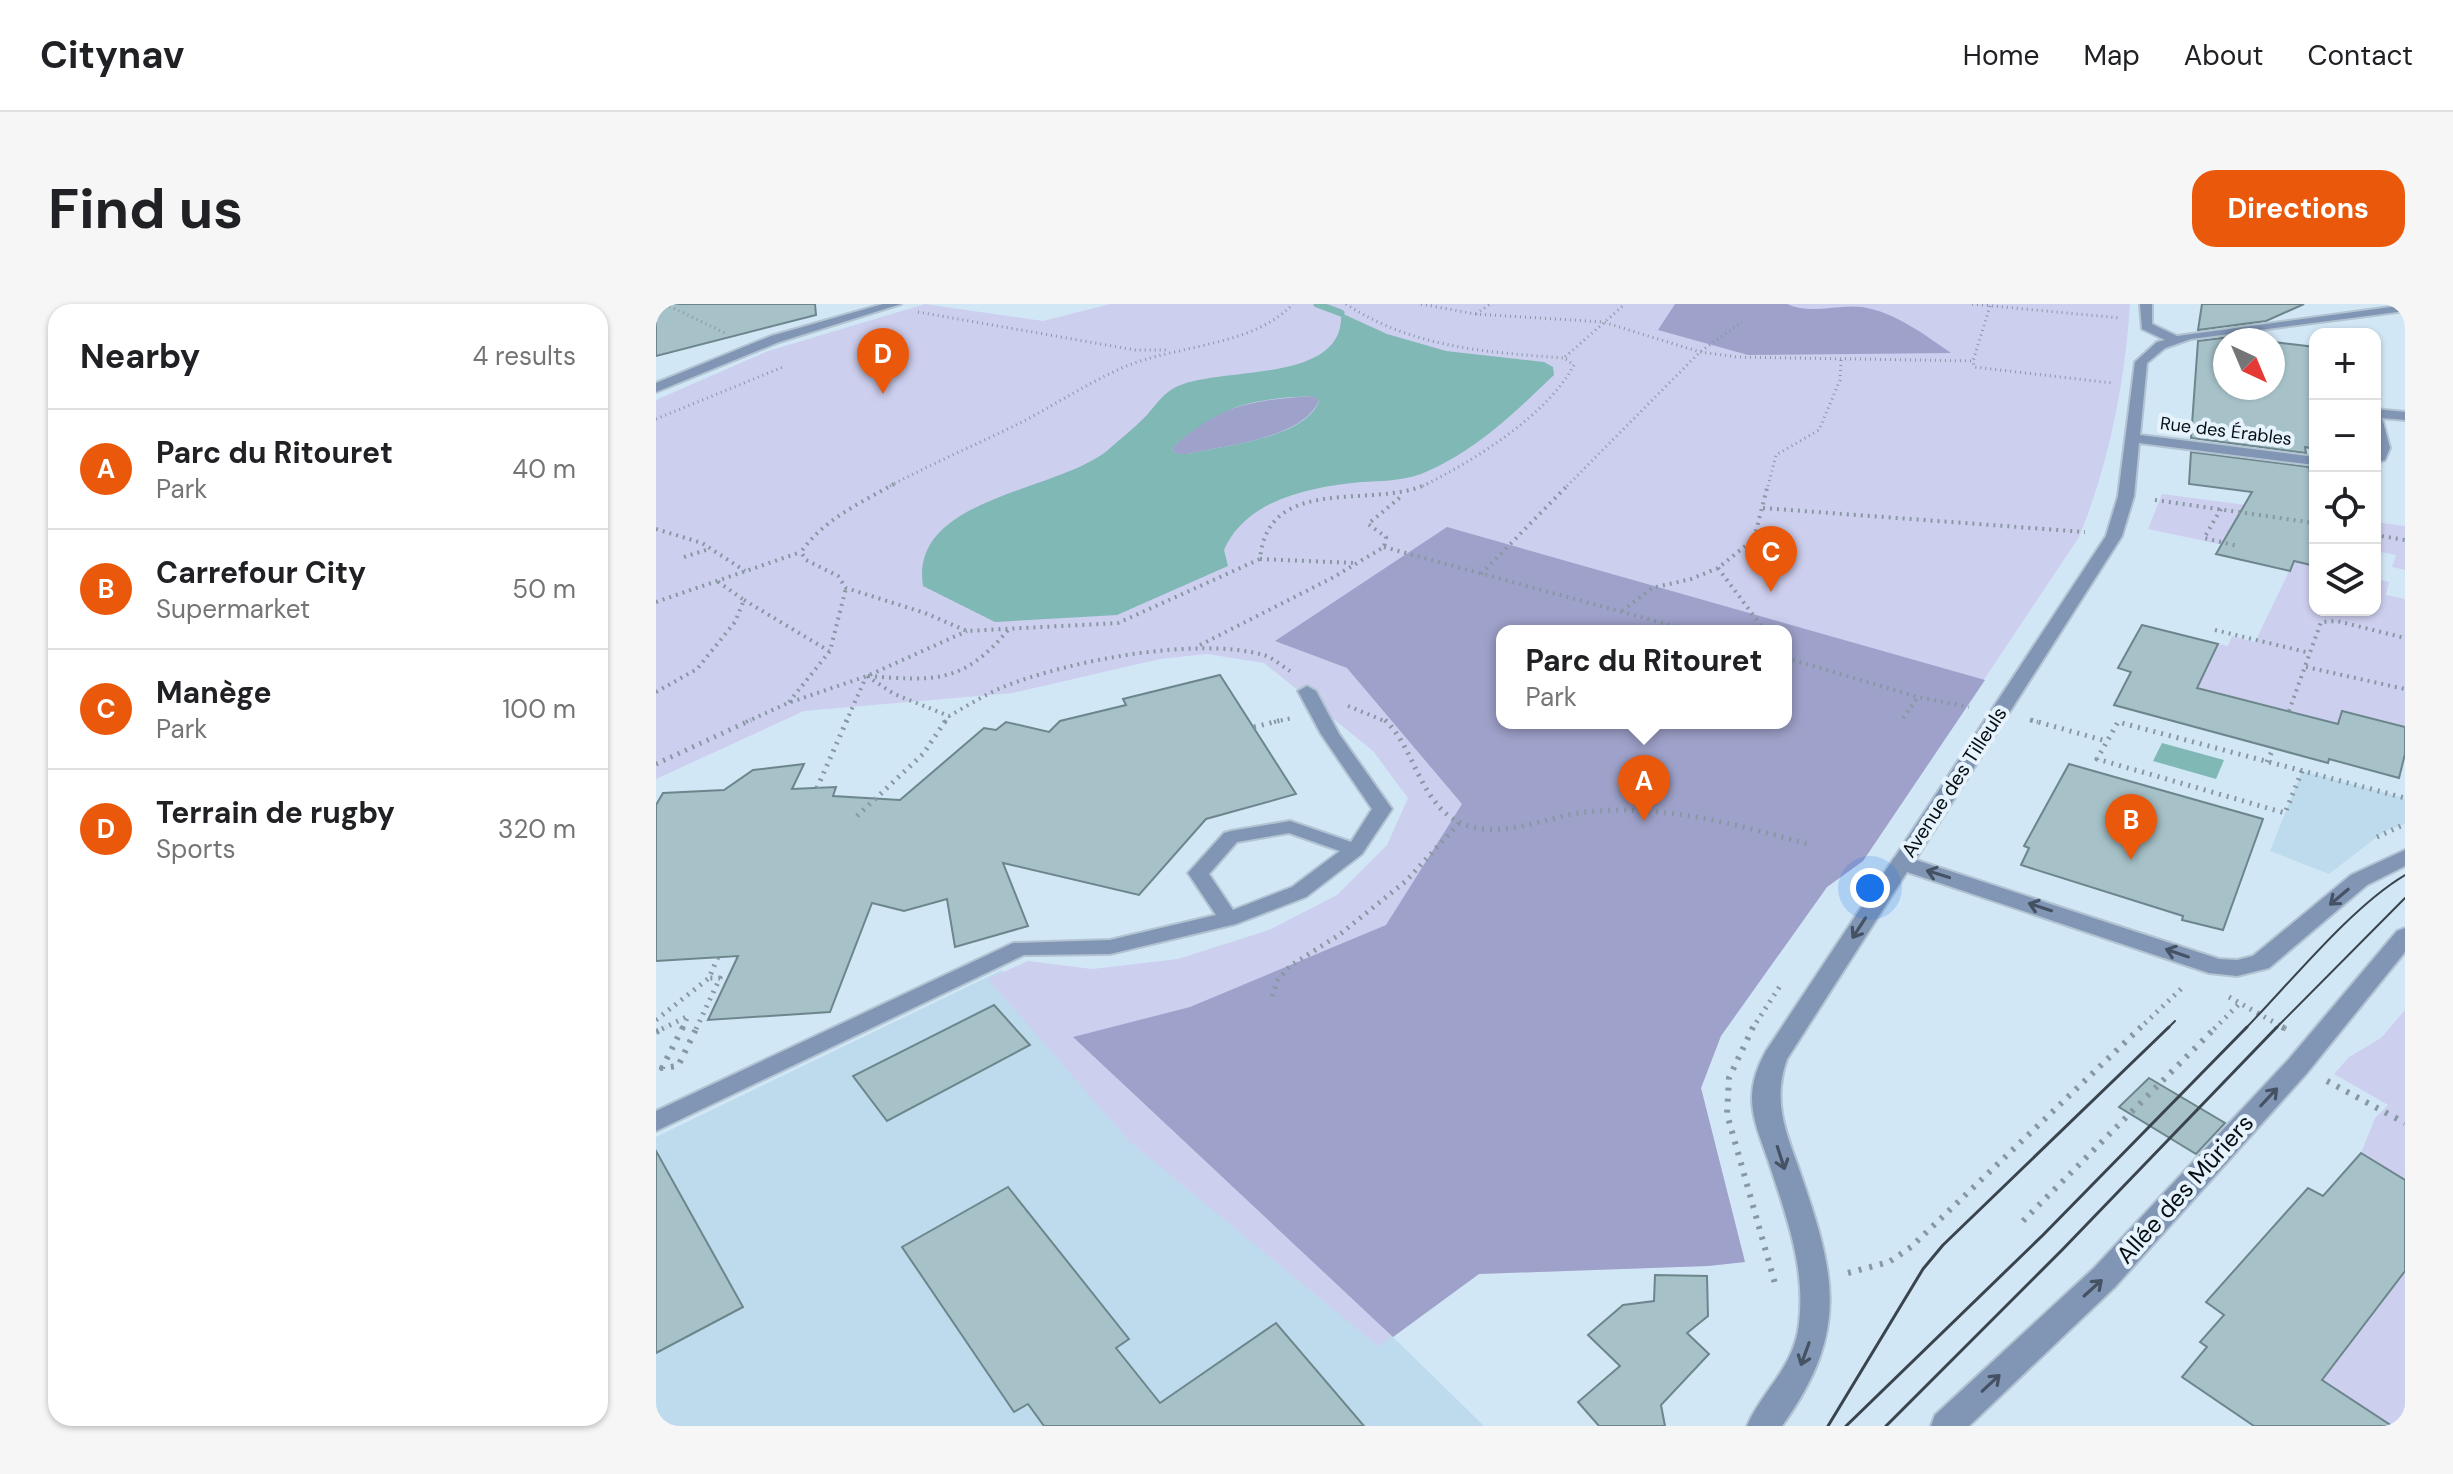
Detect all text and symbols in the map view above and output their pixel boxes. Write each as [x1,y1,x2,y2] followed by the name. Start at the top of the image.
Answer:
[40,30,184,80] text: Citynav
[1963,37,2039,74] text: Home
[2083,37,2140,74] text: Map
[2184,37,2263,74] text: About
[2307,37,2413,74] text: Contact
[2192,170,2405,247] button: Directions
[48,172,243,245] text: Find us
[857,328,909,394] pin: D
[2213,328,2285,400] north arrow
[2309,328,2381,616] map controls
[2309,328,2381,400] button: +
[80,334,200,379] text: Nearby
[472,339,576,373] text: 4 results
[2309,400,2381,472] button: −
[2159,411,2293,451] street label: Rue des Érables
[156,433,393,472] text: Parc du Ritouret
[97,452,115,486] text: A
[512,452,576,486] text: 40 m
[156,472,207,506] text: Park
[2309,472,2381,544] button: locate
[1745,526,1797,592] pin: C
[2309,544,2381,616] button: layers
[156,553,366,592] text: Carrefour City
[98,572,114,606] text: B
[512,572,576,606] text: 50 m
[156,592,310,626] text: Supermarket
[1496,625,1792,729] popup
[1526,641,1762,680] text: Parc du Ritouret
[156,673,272,712] text: Manège
[1526,680,1577,714] text: Park
[96,692,116,726] text: C
[502,692,576,726] text: 100 m
[1895,702,2013,862] street label: Avenue des Tilleuls
[156,712,207,746] text: Park
[1618,755,1670,821] pin: A
[156,793,395,832] text: Terrain de rugby
[2105,794,2157,860] pin: B
[97,812,115,846] text: D
[498,812,576,846] text: 320 m
[156,832,236,866] text: Sports
[1925,865,1950,880] one-way arrow
[1850,868,1890,908] your location
[2329,888,2349,906] one-way arrow
[2028,898,2053,913] one-way arrow
[1851,916,1867,938] one-way arrow
[2164,944,2189,959] one-way arrow
[2259,1087,2277,1107] one-way arrow
[2109,1107,2260,1270] street label: Allée des Mûriers
[1775,1145,1790,1170] one-way arrow
[2083,1279,2103,1298] one-way arrow
[1797,1341,1811,1366] one-way arrow
[1981,1374,2001,1393] one-way arrow

